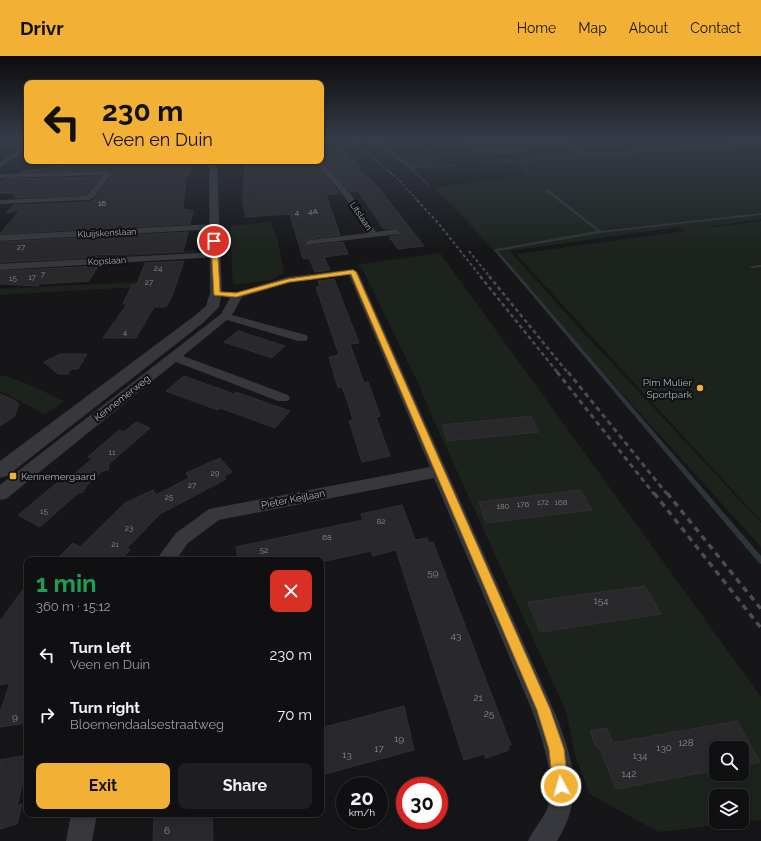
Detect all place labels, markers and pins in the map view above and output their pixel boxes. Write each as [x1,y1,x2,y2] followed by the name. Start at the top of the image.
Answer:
[197,224,231,258] pin
[643,377,693,400] place label: Pim Mulier Sportpark
[695,383,705,393] marker: Pim Mulier Sportpark
[8,471,18,481] marker: Kennemergaard
[21,471,96,482] place label: Kennemergaard

